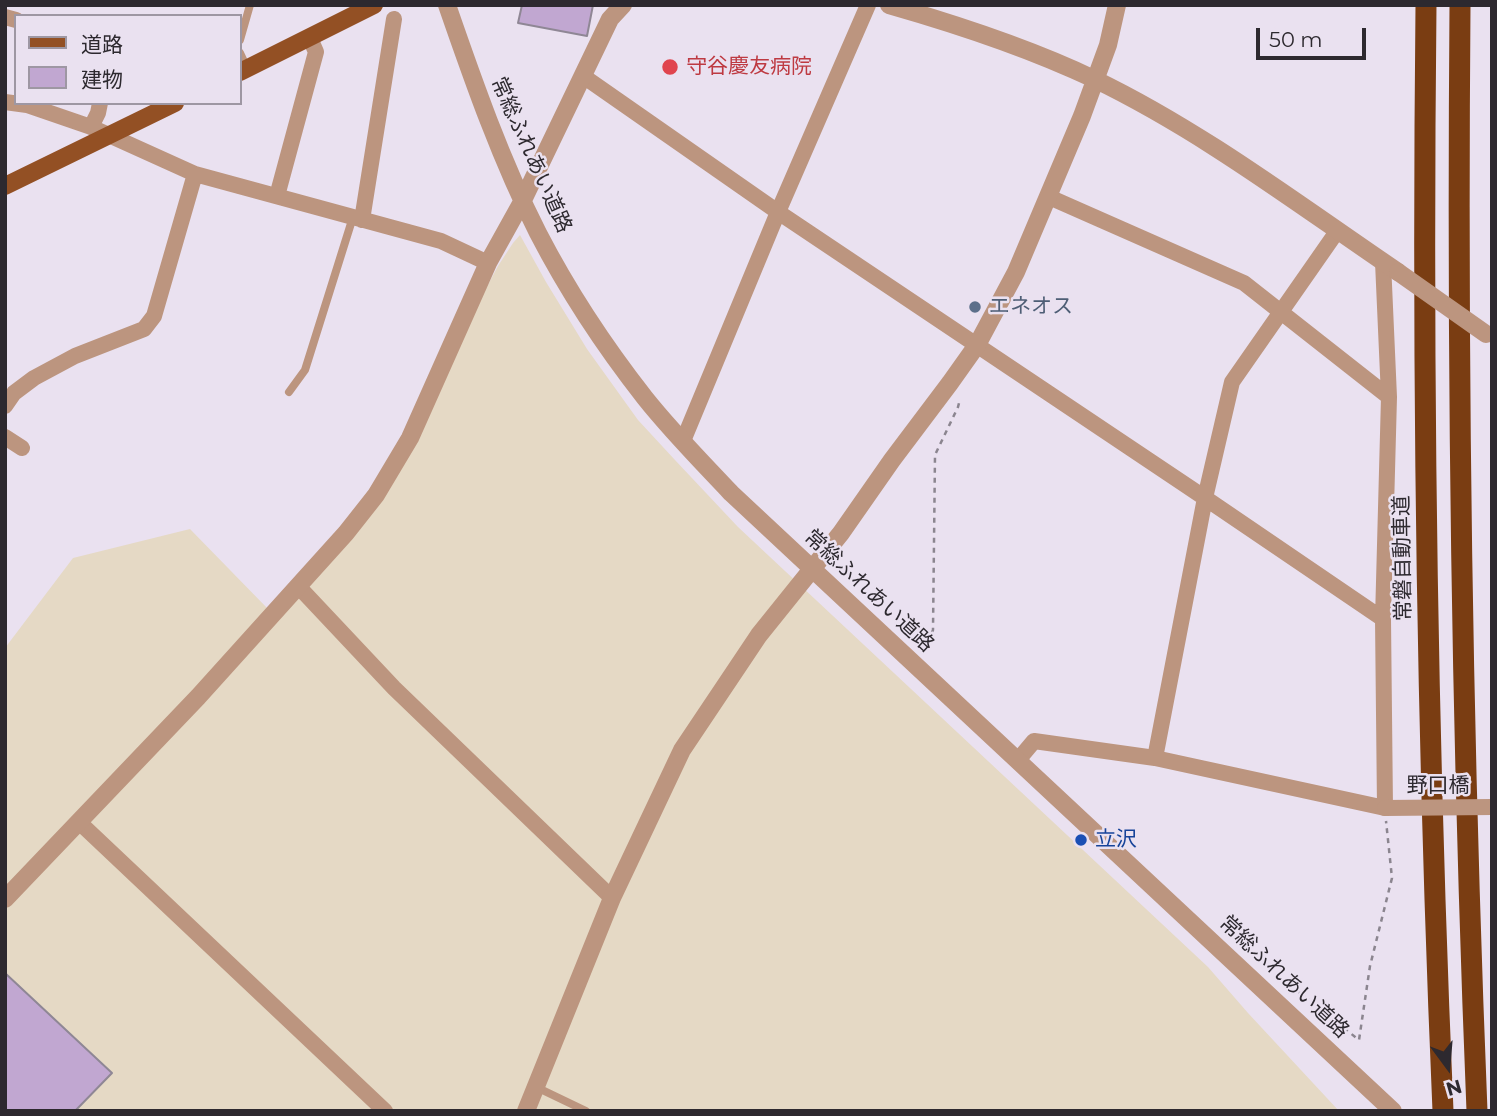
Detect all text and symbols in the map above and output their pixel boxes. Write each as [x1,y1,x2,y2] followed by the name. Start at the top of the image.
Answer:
[14,14,242,105] legend
[1259,14,1369,58] scale bar
[1269,27,1323,52] text: 50 m
[81,32,123,57] text: 道路
[686,54,812,80] place label: 守谷慶友病院
[660,57,680,77] marker: 守谷慶友病院
[81,67,123,92] text: 建物
[485,73,577,237] street label: 常総ふれあい道路
[989,294,1073,320] place label: エネオス
[967,299,983,315] marker: エネオス
[1389,495,1417,621] street label: 常磐自動車道
[799,524,939,658] street label: 常総ふれあい道路
[1407,773,1469,799] street label: 野口橋
[1095,827,1137,853] place label: 立沢
[1073,832,1089,848] marker: 立沢
[1214,910,1354,1044] street label: 常総ふれあい道路
[1413,1032,1483,1102] north arrow
[1443,1074,1464,1101] text: N

